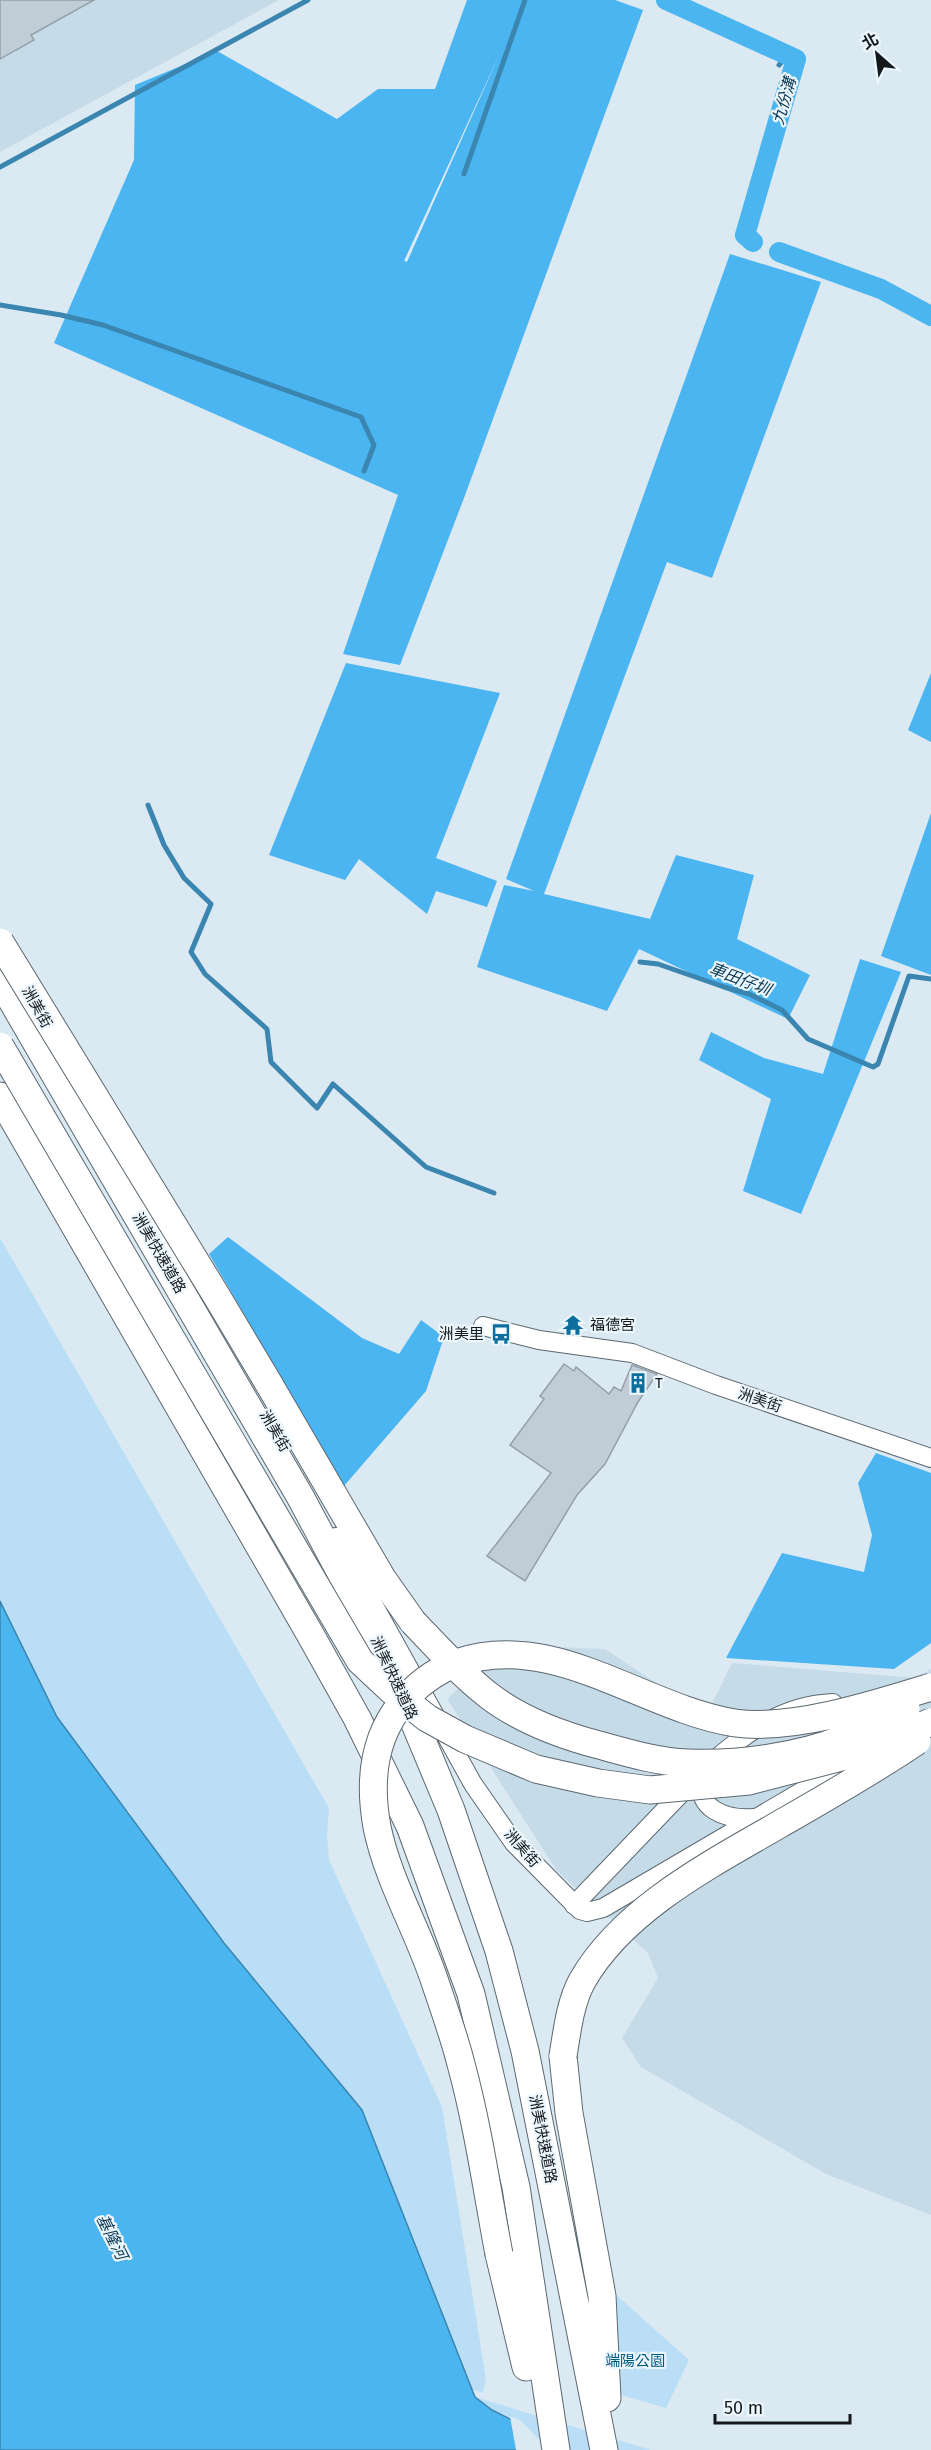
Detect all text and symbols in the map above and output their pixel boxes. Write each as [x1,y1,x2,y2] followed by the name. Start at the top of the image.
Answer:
[847,24,907,84] north arrow
[859,29,882,53] text: 北
[768,73,800,127] water label: 九份溝
[707,959,775,1000] water label: 車田仔圳
[18,983,56,1031] street label: 洲美街
[129,1210,189,1296] street label: 洲美快速道路
[561,1313,585,1337] temple icon: 福德宮
[590,1316,635,1334] place label: 福德宮
[489,1322,513,1346] bus stop icon: 洲美里
[439,1325,484,1343] place label: 洲美里
[626,1371,650,1395] building icon: T
[655,1374,663,1392] place label: T
[736,1384,784,1416] street label: 洲美街
[256,1407,294,1455] street label: 洲美街
[367,1633,421,1723] street label: 洲美快速道路
[500,1825,544,1871] street label: 洲美街
[526,2093,560,2185] street label: 洲美快速道路
[93,2211,133,2265] water label: 基隆河
[605,2352,665,2370] park label: 端陽公園
[715,2387,850,2425] scale bar
[724,2397,763,2419] text: 50 m

